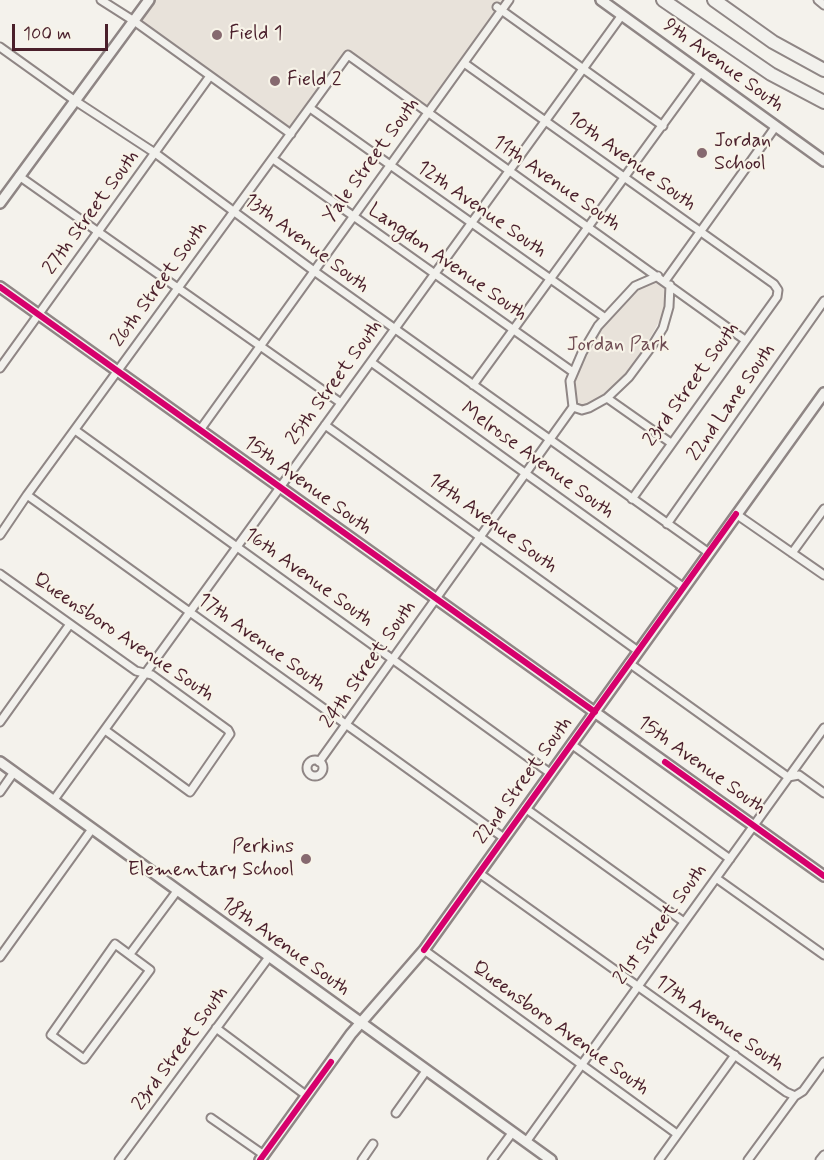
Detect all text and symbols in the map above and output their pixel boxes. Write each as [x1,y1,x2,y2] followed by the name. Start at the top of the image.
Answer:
[15,12,111,50] scale bar
[658,14,788,118] street label: 9th Avenue South
[23,22,71,46] text: 100 m
[229,23,283,47] place label: Field 1
[210,28,224,42] marker: Field 1
[287,69,341,93] place label: Field 2
[268,74,282,88] marker: Field 2
[318,94,426,228] street label: Yale Street South
[562,107,700,217] street label: 10th Avenue South
[714,130,771,177] place label: Jordan School
[487,131,625,237] street label: 11th Avenue South
[39,146,145,280] street label: 27th Street South
[695,146,709,160] marker: Jordan School
[411,156,551,264] street label: 12th Avenue South
[238,189,374,299] street label: 13th Avenue South
[363,199,531,327] street label: Langdon Avenue South
[106,218,214,352] street label: 26th Street South
[282,316,388,450] street label: 25th Street South
[639,318,745,452] street label: 23rd Street South
[567,334,669,358] park label: Jordan Park
[683,340,781,466] street label: 22nd Lane South
[456,397,618,525] street label: Melrose Avenue South
[238,431,376,541] street label: 15th Avenue South
[422,469,562,579] street label: 14th Avenue South
[239,523,377,633] street label: 16th Avenue South
[28,568,218,708] street label: Queensboro Avenue South
[192,588,330,698] street label: 17th Avenue South
[316,597,422,733] street label: 24th Street South
[632,711,770,821] street label: 15th Avenue South
[470,712,578,850] street label: 22nd Street South
[128,836,294,883] place label: Perkins Elementary School
[299,852,313,866] marker: Perkins Elementary School
[609,860,713,990] street label: 21st Street South
[216,892,354,1002] street label: 18th Avenue South
[467,957,653,1101] street label: Queensboro Avenue South
[650,970,788,1078] street label: 17th Avenue South
[128,982,234,1116] street label: 23rd Street South

